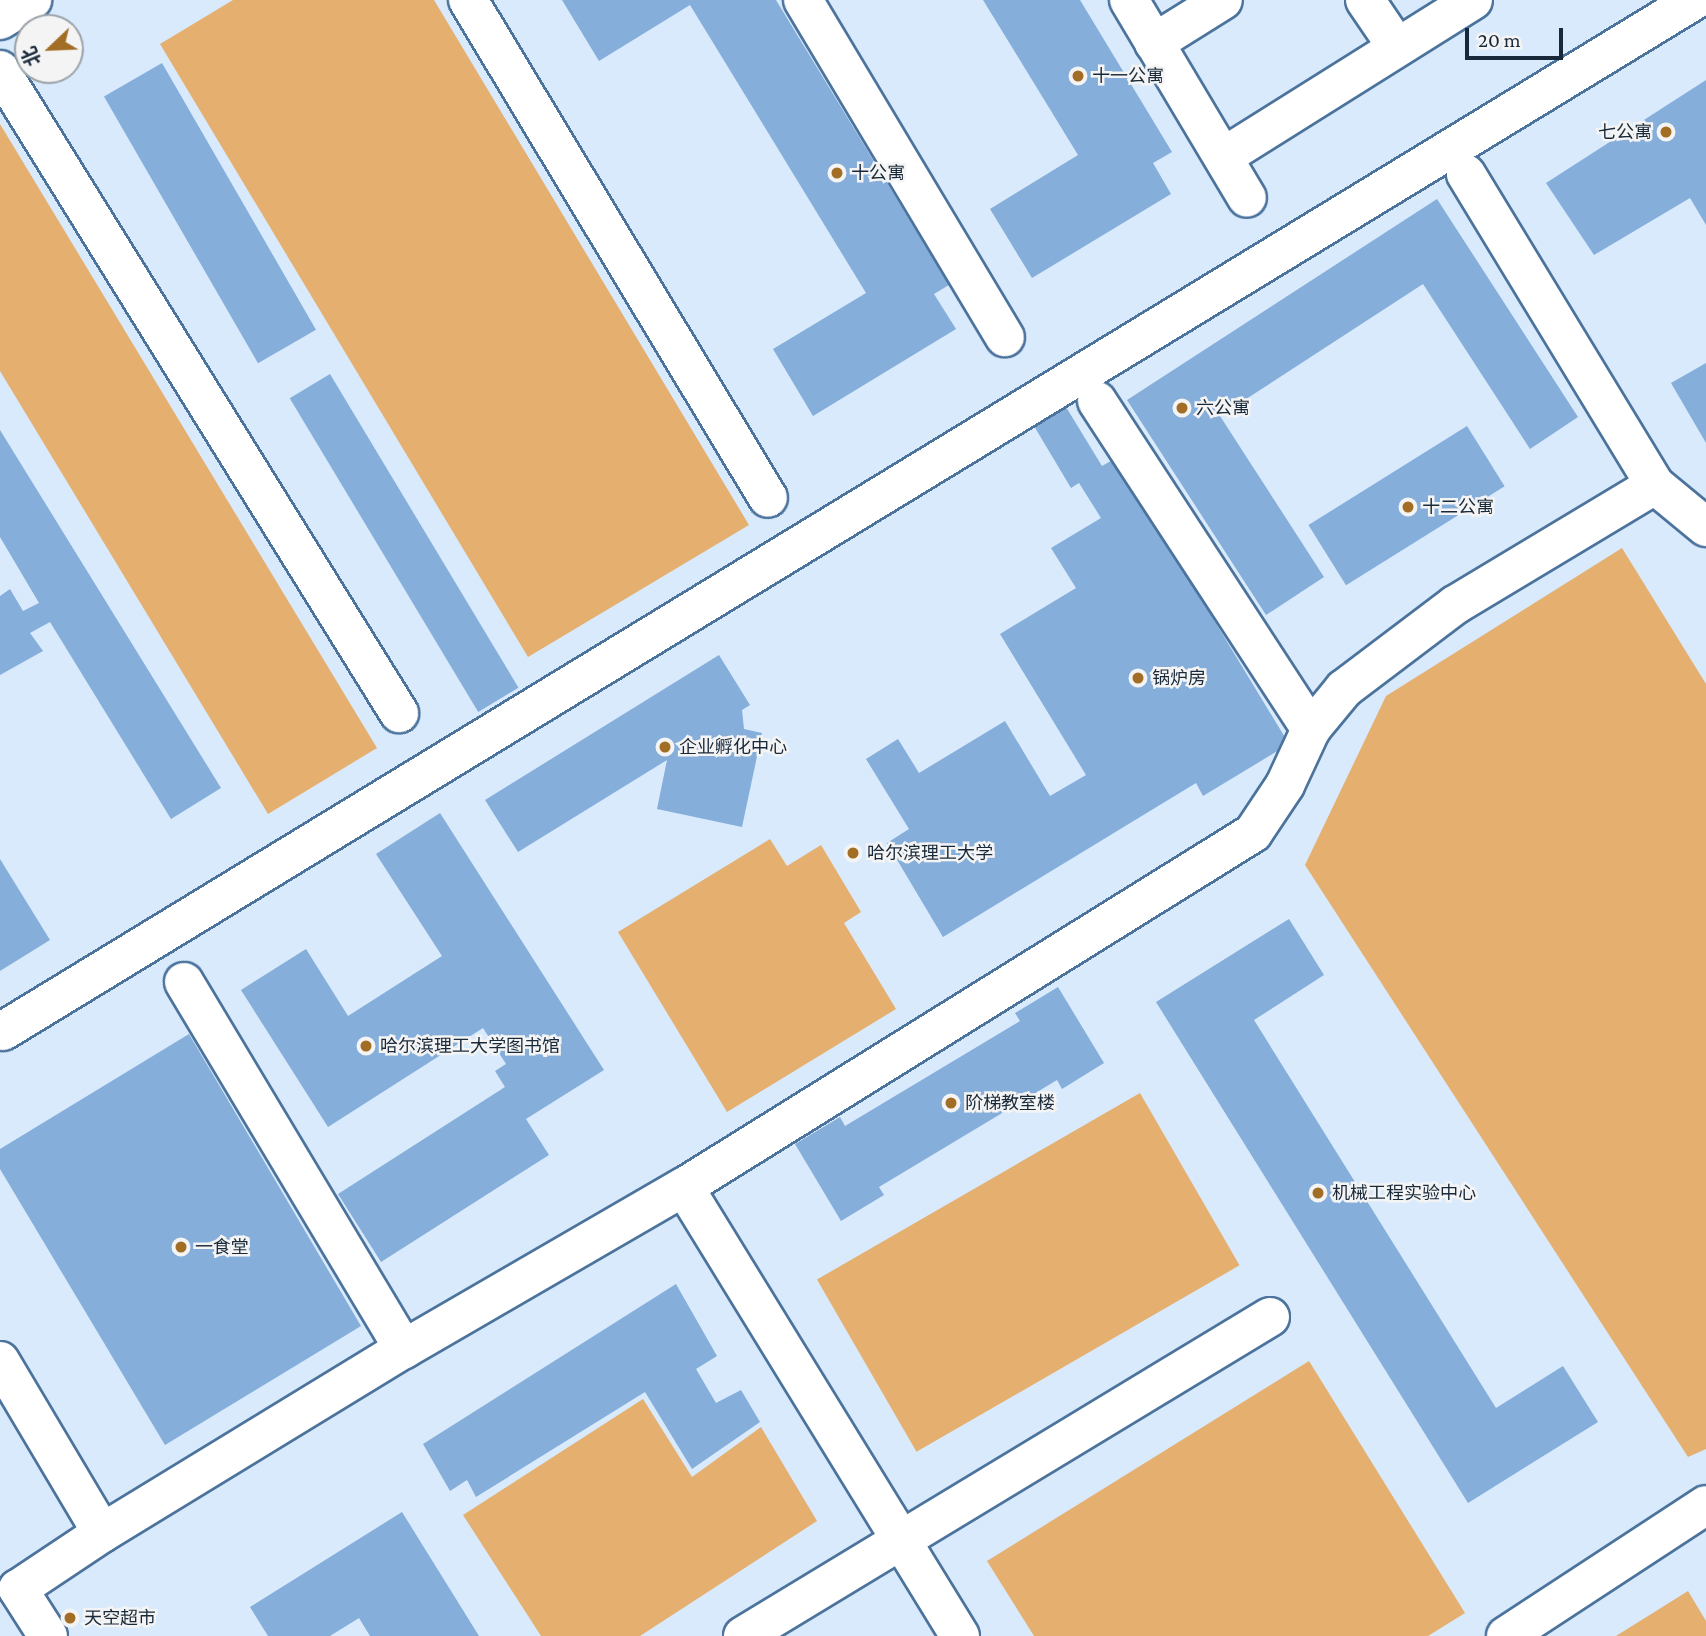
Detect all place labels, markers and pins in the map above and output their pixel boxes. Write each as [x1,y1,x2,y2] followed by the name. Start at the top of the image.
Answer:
[1092,65,1164,87] place label: 十一公寓
[1070,68,1086,84] marker: 十一公寓
[1598,121,1652,143] place label: 七公寓
[1658,124,1674,140] marker: 七公寓
[851,162,905,184] place label: 十公寓
[829,165,845,181] marker: 十公寓
[1196,397,1250,419] place label: 六公寓
[1174,400,1190,416] marker: 六公寓
[1422,496,1494,518] place label: 十二公寓
[1400,499,1416,515] marker: 十二公寓
[1152,667,1206,689] place label: 锅炉房
[1130,670,1146,686] marker: 锅炉房
[679,736,787,758] place label: 企业孵化中心
[657,739,673,755] marker: 企业孵化中心
[867,842,993,864] place label: 哈尔滨理工大学
[845,845,861,861] marker: 哈尔滨理工大学
[380,1035,560,1057] place label: 哈尔滨理工大学图书馆
[358,1038,374,1054] marker: 哈尔滨理工大学图书馆
[965,1092,1055,1114] place label: 阶梯教室楼
[943,1095,959,1111] marker: 阶梯教室楼
[1332,1182,1476,1204] place label: 机械工程实验中心
[1310,1185,1326,1201] marker: 机械工程实验中心
[195,1236,249,1258] place label: 一食堂
[173,1239,189,1255] marker: 一食堂
[84,1607,156,1629] place label: 天空超市
[62,1610,78,1626] marker: 天空超市

